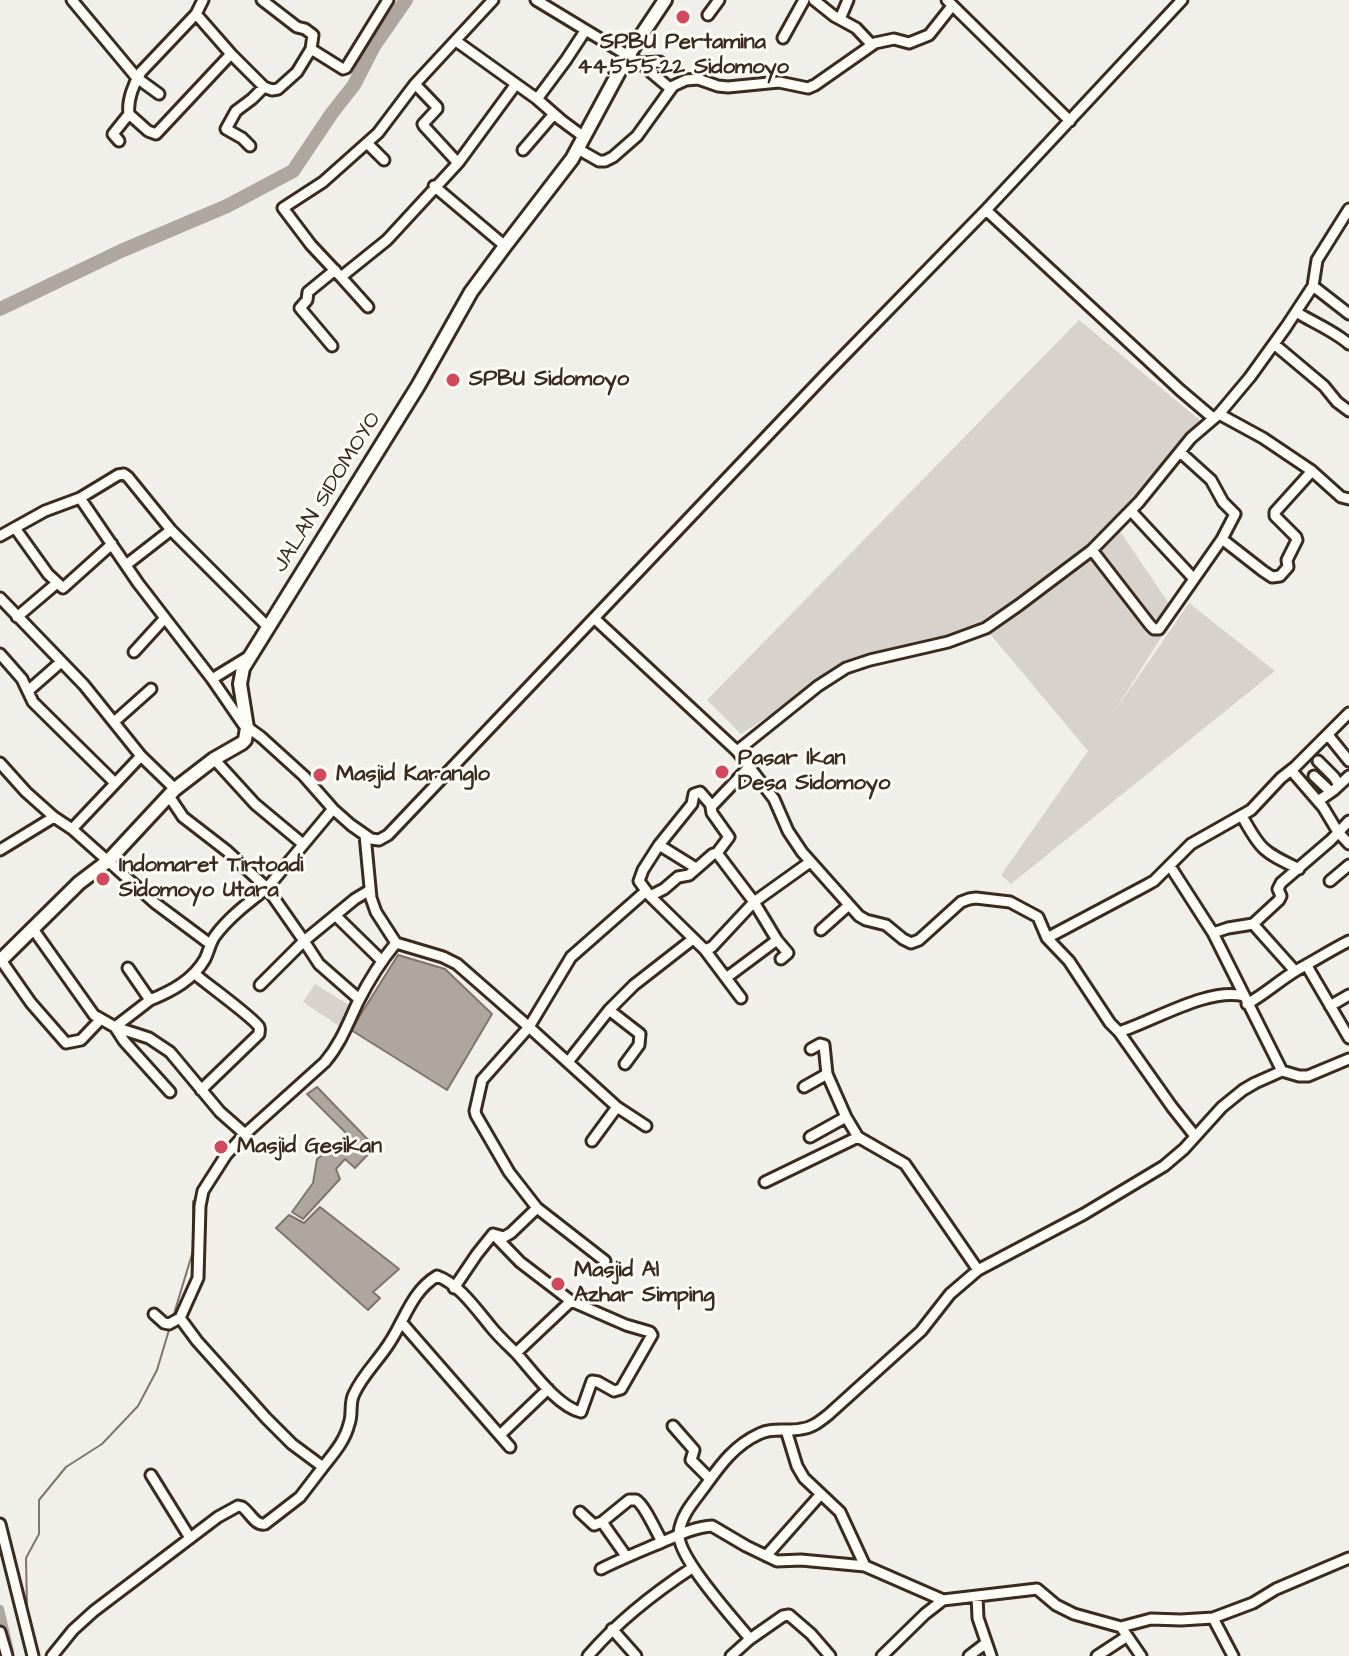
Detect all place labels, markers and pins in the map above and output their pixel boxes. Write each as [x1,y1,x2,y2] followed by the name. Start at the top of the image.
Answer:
[674,8,692,26] marker: SPBU Pertamina 44.555.22 Sidomoyo
[577,30,789,82] place label: SPBU Pertamina 44.555.22 Sidomoyo
[469,367,629,393] place label: SPBU Sidomoyo
[444,371,462,389] marker: SPBU Sidomoyo
[738,746,890,798] place label: Pasar Ikan Desa Sidomoyo
[336,762,490,788] place label: Masjid Karanglo
[713,763,731,781] marker: Pasar Ikan Desa Sidomoyo
[311,766,329,784] marker: Masjid Karanglo
[119,853,303,904] place label: Indomaret Tirtoadi Sidomoyo Utara
[94,870,112,888] marker: Indomaret Tirtoadi Sidomoyo Utara
[237,1134,382,1160] place label: Masjid Gesikan
[212,1138,230,1156] marker: Masjid Gesikan
[574,1258,715,1310] place label: Masjid Al Azhar Simping
[549,1275,567,1293] marker: Masjid Al Azhar Simping

